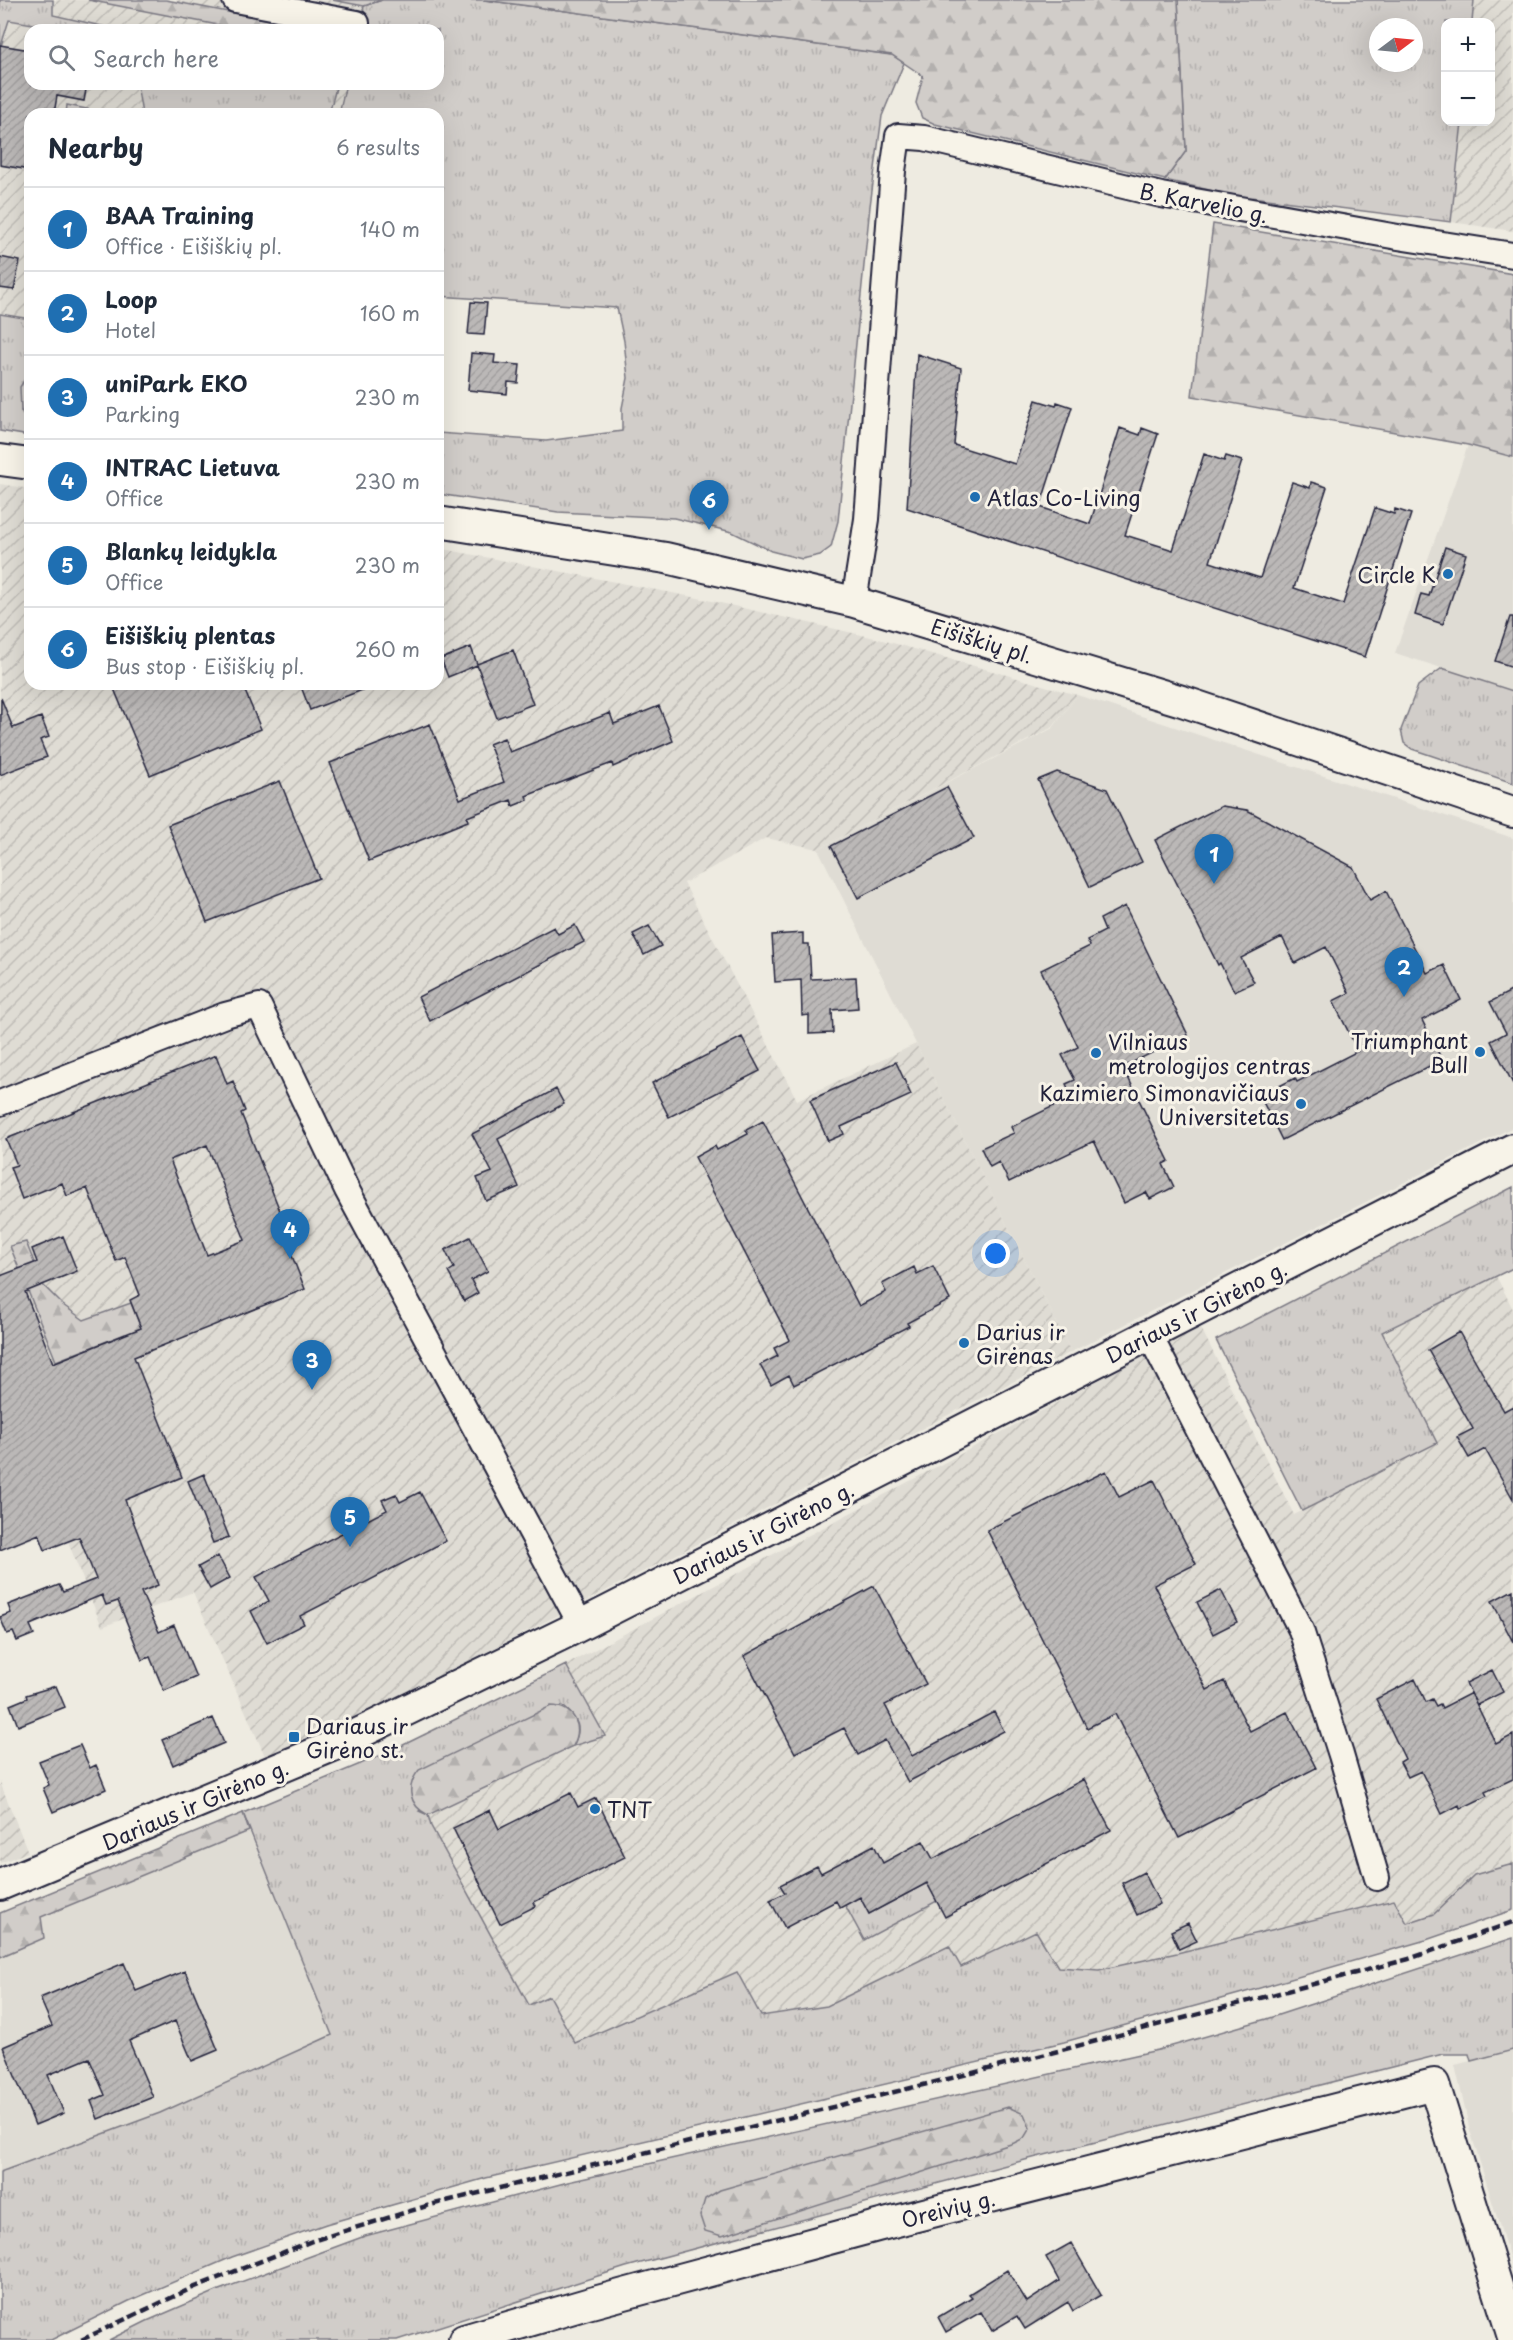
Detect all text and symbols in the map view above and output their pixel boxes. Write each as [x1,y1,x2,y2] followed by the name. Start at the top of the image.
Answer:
[1369,18,1423,72] north arrow
[1441,18,1495,126] map controls
[1441,18,1495,72] button: +
[24,24,444,90] search box
[45,41,78,74] icon: search
[93,41,219,74] text: Search here
[1441,72,1495,126] button: −
[48,128,143,167] text: Nearby
[336,132,420,162] text: 6 results
[1137,174,1271,230] street label: B. Karvelio g.
[105,198,254,231] text: BAA Training
[63,214,72,244] text: 1
[360,214,420,244] text: 140 m
[105,231,282,261] text: Office · Eišiškių pl.
[105,282,158,315] text: Loop
[60,298,75,328] text: 2
[360,298,420,328] text: 160 m
[105,315,156,345] text: Hotel
[105,366,247,399] text: uniPark EKO
[61,382,74,412] text: 3
[355,382,420,412] text: 230 m
[105,399,180,429] text: Parking
[105,450,280,483] text: INTRAC Lietuva
[61,466,74,496] text: 4
[355,466,420,496] text: 230 m
[690,480,728,530] pin: 6
[987,481,1141,513] place label: Atlas Co-Living
[105,483,163,513] text: Office
[968,490,982,504] marker: Atlas Co-Living
[105,534,277,567] text: Blankų leidykla
[61,550,74,580] text: 5
[355,550,420,580] text: 230 m
[1357,558,1436,590] place label: Circle K
[105,567,163,597] text: Office
[1441,567,1455,581] marker: Circle K
[927,609,1037,671] street label: Eišiškių pl.
[105,618,275,651] text: Eišiškių plentas
[60,634,75,664] text: 6
[355,634,420,664] text: 260 m
[105,651,304,681] text: Bus stop · Eišiškių pl.
[1194,834,1234,884] pin: 1
[1384,948,1424,997] pin: 2
[1351,1024,1468,1080] place label: Triumphant Bull
[1108,1025,1311,1081] place label: Vilniaus metrologijos centras
[1473,1045,1487,1059] marker: Triumphant Bull
[1089,1046,1103,1060] marker: Vilniaus metrologijos centras
[1040,1076,1289,1132] place label: Kazimiero Simonavičiaus Universitetas
[1294,1097,1308,1111] marker: Kazimiero Simonavičiaus Universitetas
[270,1210,310,1259] pin: 4
[981,1239,1010,1268] your location
[1100,1251,1292,1371] street label: Dariaus ir Girėno g.
[976,1315,1065,1371] place label: Darius ir Girėnas
[957,1336,971,1350] marker: Darius ir Girėnas
[292,1340,332,1390] pin: 3
[667,1472,859,1592] street label: Dariaus ir Girėno g.
[330,1498,370,1547] pin: 5
[306,1709,408,1765] place label: Dariaus ir Girėno st.
[287,1730,301,1744] marker: Dariaus ir Girėno st.
[97,1750,293,1858] street label: Dariaus ir Girėno g.
[607,1793,653,1825] place label: TNT
[588,1802,602,1816] marker: TNT
[898,2181,998,2235] street label: Oreivių g.

